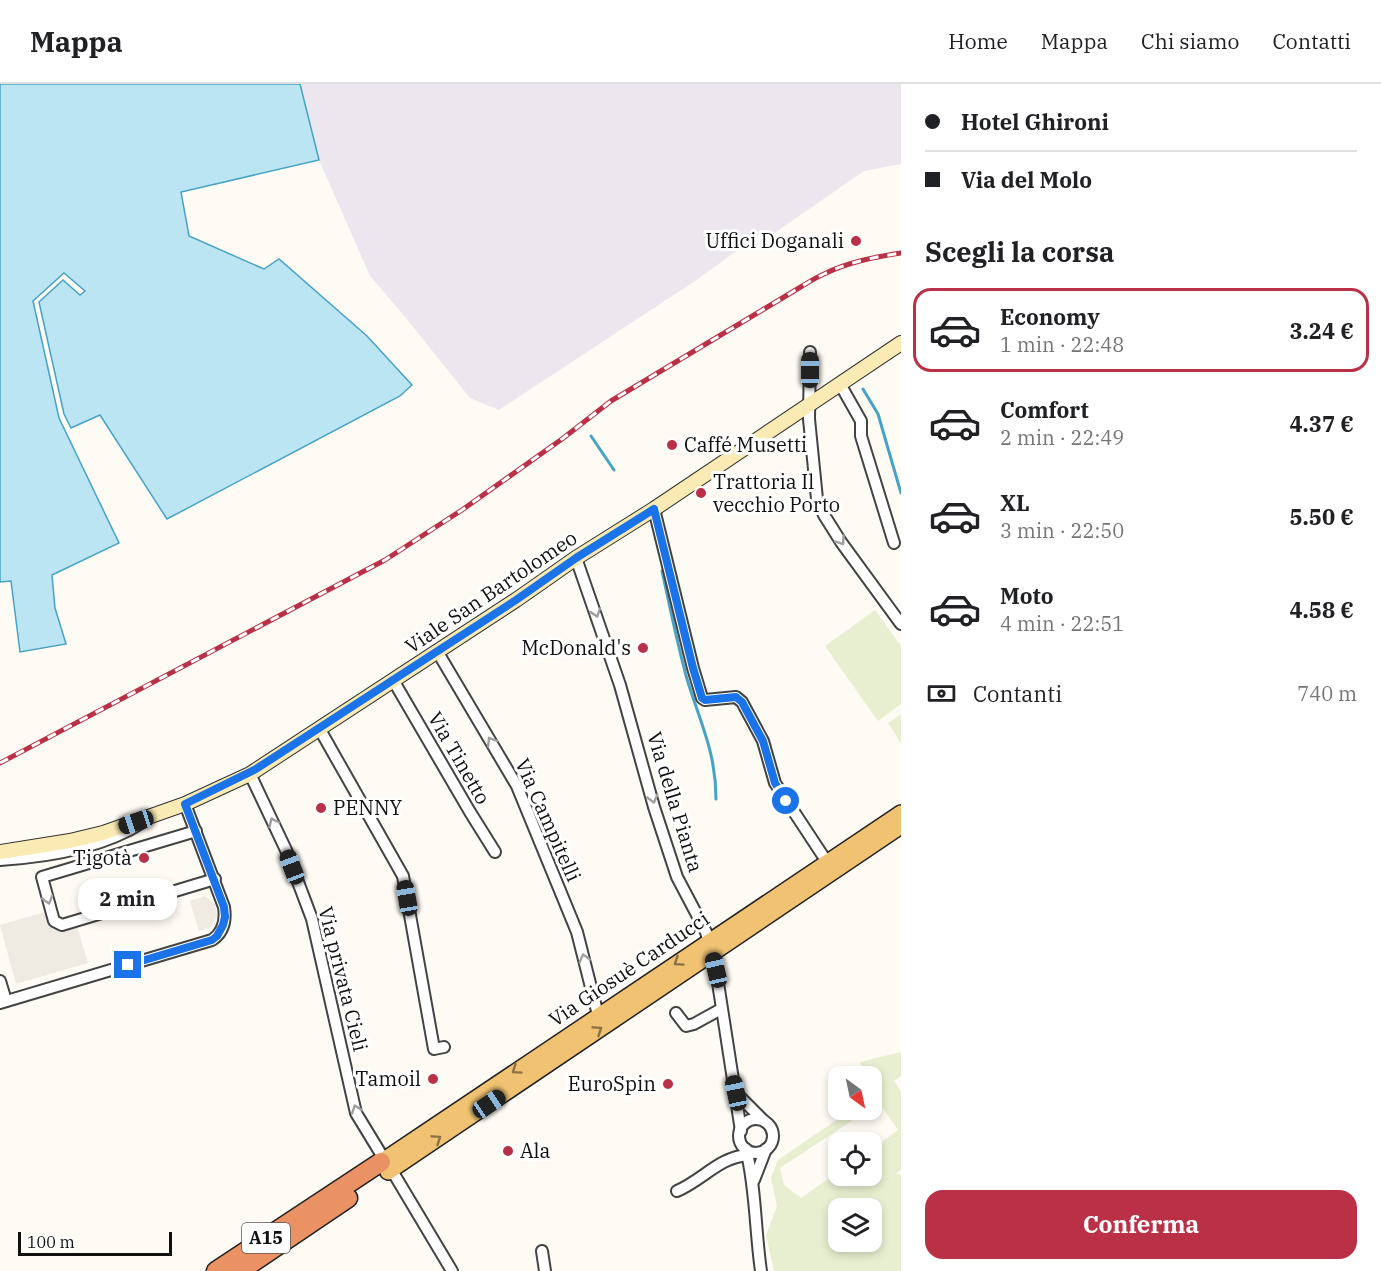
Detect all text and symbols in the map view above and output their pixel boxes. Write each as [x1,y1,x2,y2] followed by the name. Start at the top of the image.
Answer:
[30,23,123,60] text: Mappa
[948,27,1008,55] text: Home
[1041,27,1108,55] text: Mappa
[1141,27,1239,55] text: Chi siamo
[1272,27,1351,55] text: Contatti
[961,107,1109,136] text: Hotel Ghironi
[961,165,1092,194] text: Via del Molo
[705,227,844,254] place label: Uffici Doganali
[849,234,863,248] marker: Uffici Doganali
[925,234,1114,269] text: Scegli la corsa
[1000,302,1100,331] text: Economy
[928,303,982,357] icon: car
[1289,316,1354,345] text: 3.24 €
[1000,331,1124,358] text: 1 min · 22:48
[801,352,819,388] car
[1000,395,1089,424] text: Comfort
[928,396,982,450] icon: car
[1289,409,1354,438] text: 4.37 €
[1000,424,1124,451] text: 2 min · 22:49
[684,431,807,458] place label: Caffé Musetti
[665,438,679,452] marker: Caffé Musetti
[713,468,840,518] place label: Trattoria Il vecchio Porto
[694,486,708,500] marker: Trattoria Il vecchio Porto
[1000,488,1030,517] text: XL
[928,489,982,543] icon: car
[1289,502,1354,531] text: 5.50 €
[1000,517,1124,544] text: 3 min · 22:50
[400,524,582,659] street label: Viale San Bartolomeo
[833,534,844,545] one-way arrow
[1000,581,1054,610] text: Moto
[928,582,982,636] icon: car
[1289,595,1354,624] text: 4.58 €
[588,607,601,618] one-way arrow
[1000,610,1124,637] text: 4 min · 22:51
[521,634,631,661] place label: McDonald's
[636,641,650,655] marker: McDonald's
[925,677,958,710] icon: cash
[973,679,1062,708] text: Contanti
[1297,680,1357,707] text: 740 m
[422,706,497,809] street label: Via Tinetto
[641,728,710,876] street label: Via della Pianta
[487,737,499,747] one-way arrow
[509,754,588,886] street label: Via Campitelli
[772,787,799,814] route start
[333,794,402,821] place label: PENNY
[645,794,658,804] one-way arrow
[314,801,328,815] marker: PENNY
[116,808,156,836] car
[268,817,280,828] one-way arrow
[73,844,132,871] place label: Tigotà
[277,847,307,887] car
[137,851,151,865] marker: Tigotà
[78,878,178,920] callout: 2 min
[395,879,419,917] car
[100,885,156,912] text: 2 min
[41,894,53,905] one-way arrow
[312,904,375,1054] street label: Via privata Cieli
[543,905,714,1032] street label: Via Giosuè Carducci
[703,950,729,990] car
[114,951,141,978] route end
[579,953,591,964] one-way arrow
[673,954,684,965] one-way arrow
[592,1026,603,1037] one-way arrow
[512,1063,523,1074] one-way arrow
[355,1065,421,1092] place label: Tamoil
[828,1066,882,1120] north arrow
[828,1066,882,1252] map controls
[568,1070,656,1097] place label: EuroSpin
[426,1072,440,1086] marker: Tamoil
[723,1074,749,1112] car
[661,1077,675,1091] marker: EuroSpin
[469,1086,509,1122] car
[351,1104,363,1115] one-way arrow
[828,1132,882,1186] button: locate
[430,1135,441,1146] one-way arrow
[520,1137,551,1164] place label: Ala
[501,1144,515,1158] marker: Ala
[925,1190,1357,1259] button: Conferma
[828,1198,882,1252] button: layers
[242,1223,290,1253] road number: A15
[18,1229,172,1256] scale bar
[27,1232,75,1252] text: 100 m

